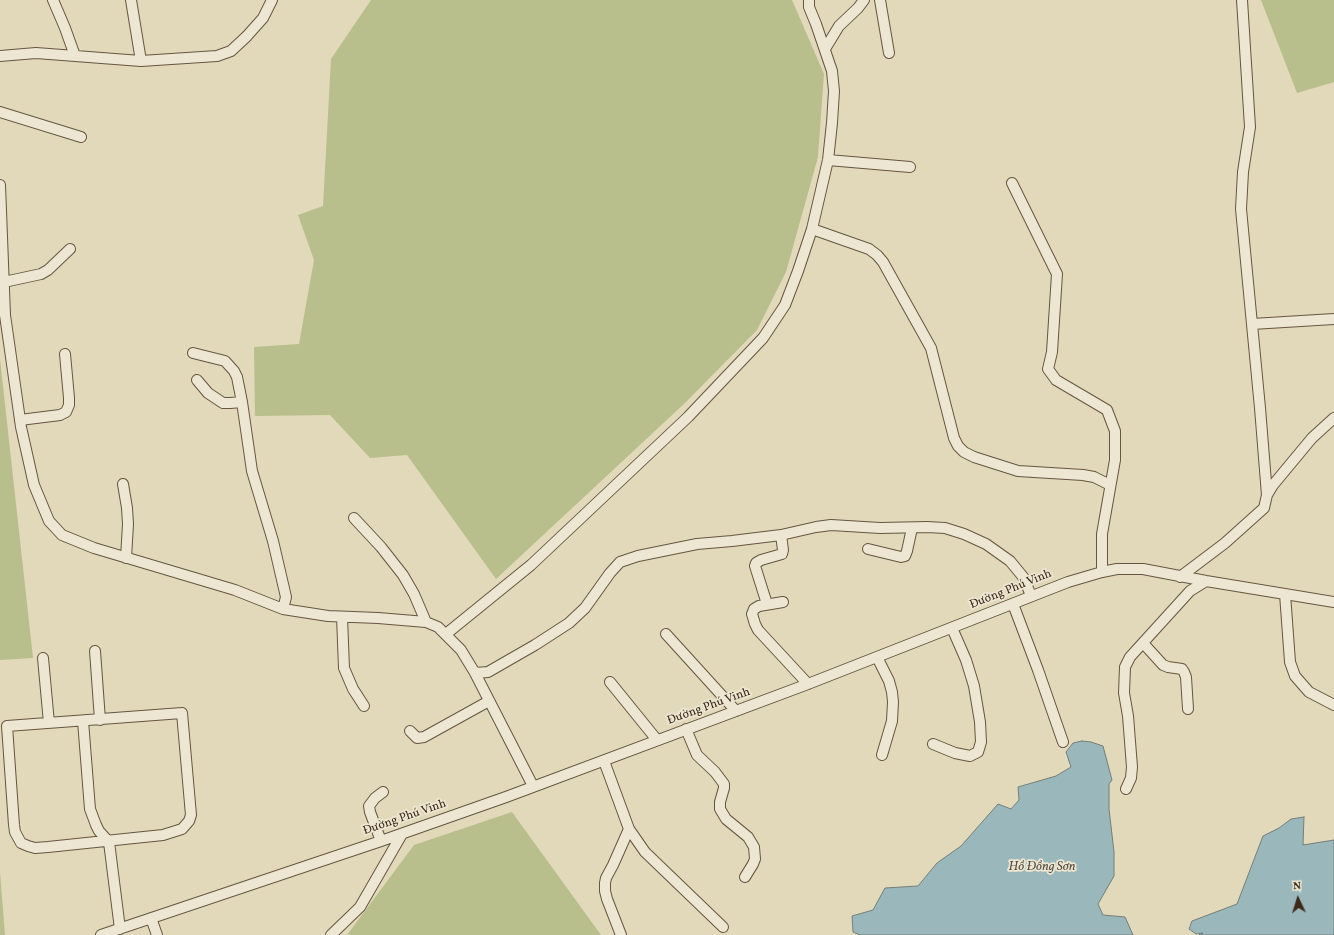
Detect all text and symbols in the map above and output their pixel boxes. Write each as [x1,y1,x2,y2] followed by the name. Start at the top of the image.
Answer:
[968,567,1054,613] street label: Đường Phú Vinh
[666,685,752,729] street label: Đường Phú Vinh
[361,797,449,839] street label: Đường Phú Vinh
[1009,860,1075,876] water label: Hồ Đồng Sơn
[1278,879,1318,919] north arrow
[1293,879,1302,894] text: N

